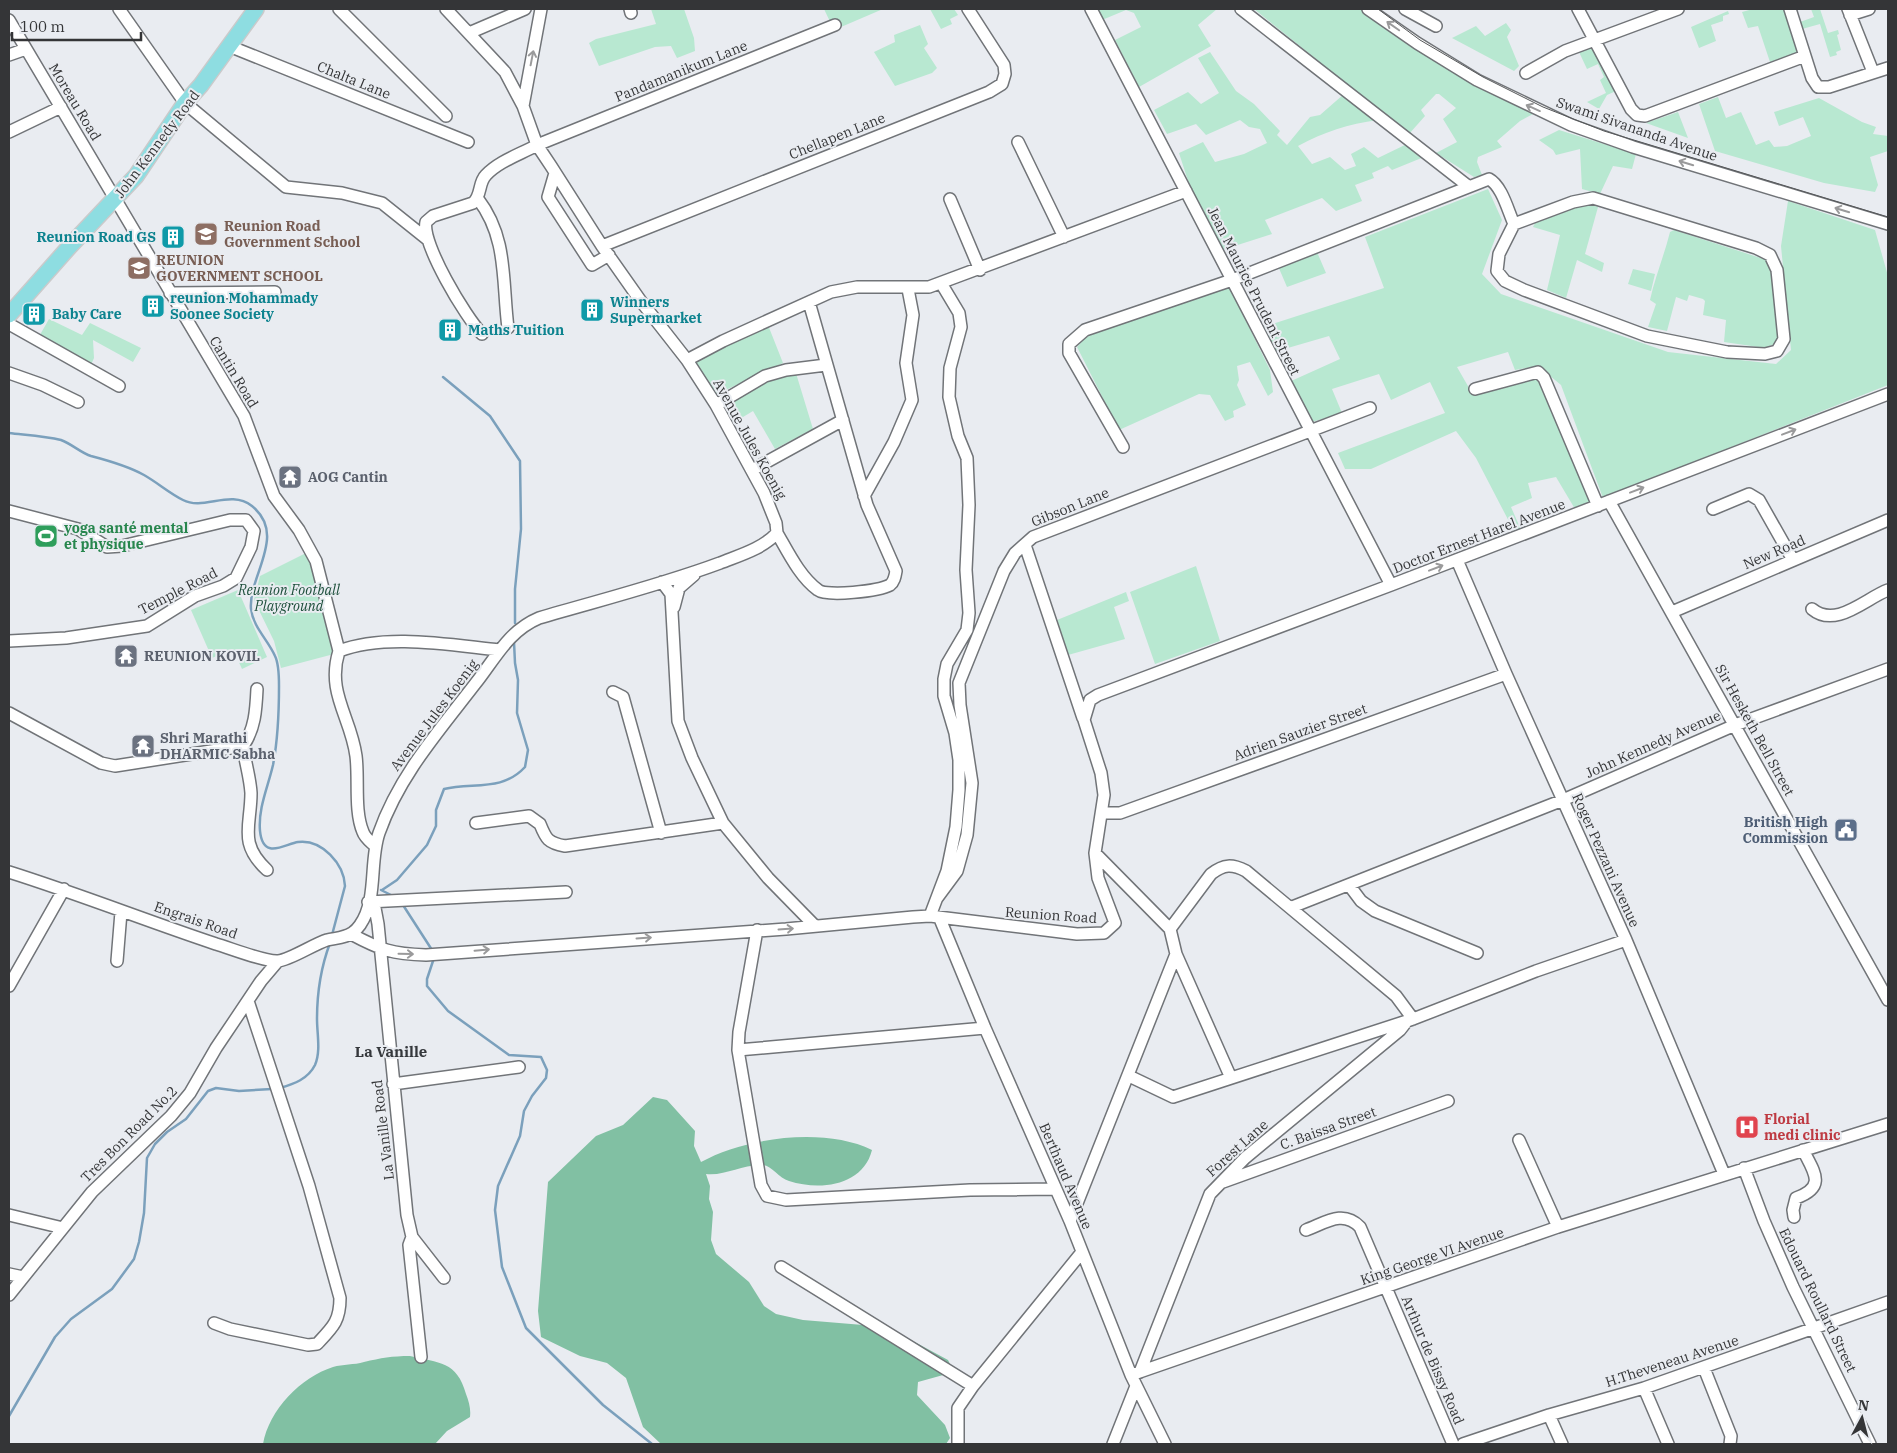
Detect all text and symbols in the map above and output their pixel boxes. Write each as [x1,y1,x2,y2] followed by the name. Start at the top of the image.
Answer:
[12,10,141,42] scale bar
[20,17,65,36] text: 100 m
[1387,21,1400,32] one-way arrow
[612,36,750,106] street label: Pandamanikum Lane
[527,51,537,67] one-way arrow
[315,57,393,103] street label: Chalta Lane
[45,60,105,144] street label: Moreau Road
[111,86,204,201] street label: John Kennedy Road
[1554,93,1720,165] street label: Swami Sivananda Avenue
[1526,103,1541,113] one-way arrow
[786,109,888,163] street label: Chellapen Lane
[1678,157,1694,167] one-way arrow
[1204,204,1304,378] street label: Jean Maurice Prudent Street
[1834,204,1850,214] one-way arrow
[224,217,361,251] place label: Reunion Road Government School
[193,221,219,247] school or university icon: Reunion Road Government School
[160,224,186,250] building icon: Reunion Road GS
[36,228,156,246] place label: Reunion Road GS
[156,251,323,285] place label: REUNION GOVERNMENT SCHOOL
[126,255,152,281] school or university icon: REUNION GOVERNMENT SCHOOL
[170,289,318,323] place label: reunion Mohammady Soonee Society
[140,293,166,319] building icon: reunion Mohammady Soonee Society
[610,293,702,327] place label: Winners Supermarket
[579,297,605,323] building icon: Winners Supermarket
[21,301,47,327] building icon: Baby Care
[52,305,122,323] place label: Baby Care
[437,317,463,343] building icon: Maths Tuition
[468,321,564,339] place label: Maths Tuition
[206,333,263,412] street label: Cantin Road
[709,375,791,503] street label: Avenue Jules Koenig
[1781,427,1796,436] one-way arrow
[277,464,303,490] temple icon: AOG Cantin
[308,468,388,486] place label: AOG Cantin
[1029,483,1111,531] street label: Gibson Lane
[1629,485,1644,495] one-way arrow
[1390,495,1568,577] street label: Doctor Ernest Harel Avenue
[63,519,189,553] place label: yoga santé mental et physique
[33,523,59,549] sports icon: yoga santé mental et physique
[1740,531,1808,573] street label: New Road
[135,563,221,619] street label: Temple Road
[1428,563,1444,572] one-way arrow
[237,581,341,615] park label: Reunion Football Playground
[113,643,139,669] temple icon: REUNION KOVIL
[144,647,260,665] place label: REUNION KOVIL
[386,655,482,774] street label: Avenue Jules Koenig
[1711,661,1799,799] street label: Sir Hesketh Bell Street
[1231,699,1369,765] street label: Adrien Sauzier Street
[1583,706,1723,782] street label: John Kennedy Avenue
[160,729,275,763] place label: Shri Marathi DHARMIC Sabha
[130,733,156,759] temple icon: Shri Marathi DHARMIC Sabha
[1568,790,1644,930] street label: Roger Pezzani Avenue
[1743,813,1828,847] place label: British High Commission
[1833,817,1859,843] public building icon: British High Commission
[152,897,241,943] street label: Engrais Road
[1004,903,1098,927] street label: Reunion Road
[778,924,794,933] one-way arrow
[636,933,652,942] one-way arrow
[474,945,490,955] one-way arrow
[398,949,414,959] one-way arrow
[355,1042,427,1061] district label: La Vanille
[368,1078,398,1181] street label: La Vanille Road
[77,1082,181,1186] street label: Tres Bon Road No.2
[1278,1102,1378,1154] street label: C. Baissa Street
[1764,1110,1841,1144] place label: Florial medi clinic
[1734,1114,1760,1140] hospital icon: Florial medi clinic
[1202,1116,1272,1180] street label: Forest Lane
[1035,1120,1097,1232] street label: Berthaud Avenue
[1358,1223,1506,1289] street label: King George VI Avenue
[1775,1225,1861,1375] street label: Edouard Roullard Street
[1398,1293,1469,1428] street label: Arthur de Bissy Road
[1603,1331,1741,1391] street label: H.Theveneau Avenue
[1837,1393,1887,1443] north arrow
[1857,1395,1870,1415] text: N

